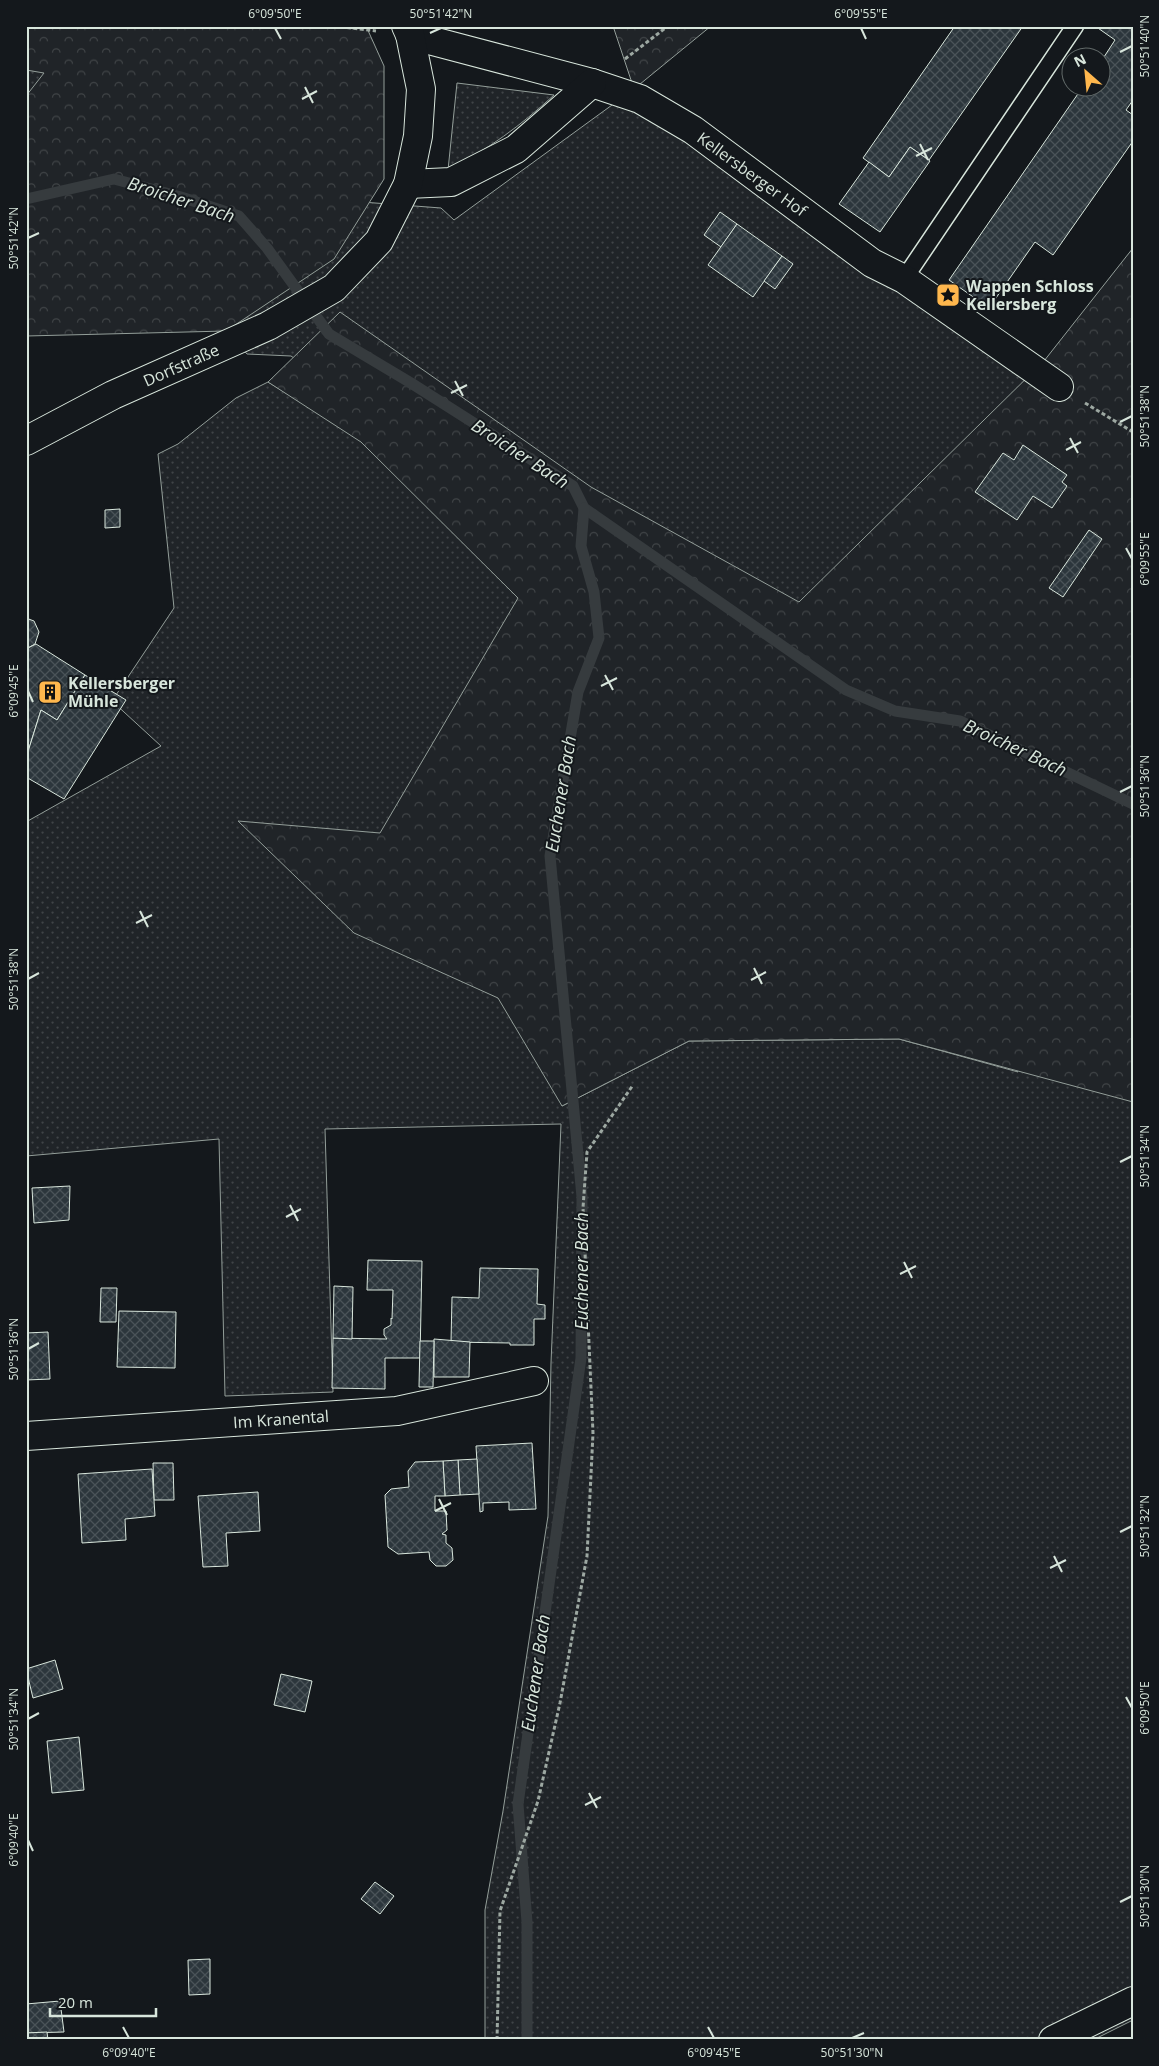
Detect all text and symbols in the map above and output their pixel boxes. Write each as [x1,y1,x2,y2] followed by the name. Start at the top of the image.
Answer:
[248,5,302,22] text: 6°09'50"E
[410,5,472,22] text: 50°51'42"N
[834,5,888,22] text: 6°09'55"E
[1136,15,1153,77] text: 50°51'40"N
[1062,48,1112,98] north arrow
[1070,49,1089,71] text: N
[693,127,813,222] street label: Kellersberger Hof
[125,170,238,228] water label: Broicher Bach
[5,207,22,269] text: 50°51'42"N
[966,275,1094,315] place label: Wappen Schloss Kellersberg
[935,282,961,308] place icon: Wappen Schloss Kellersberg
[140,339,222,391] street label: Dorfstraße
[1136,385,1153,447] text: 50°51'38"N
[467,413,574,494] water label: Broicher Bach
[1136,532,1153,586] text: 6°09'55"E
[5,664,22,718] text: 6°09'45"E
[68,672,175,712] place label: Kellersberger Mühle
[37,679,63,705] building icon: Kellersberger Mühle
[960,713,1071,782] water label: Broicher Bach
[539,734,581,854] water label: Euchener Bach
[1136,755,1153,817] text: 50°51'36"N
[5,948,22,1010] text: 50°51'38"N
[1136,1125,1153,1187] text: 50°51'34"N
[569,1212,593,1330] water label: Euchener Bach
[5,1318,22,1380] text: 50°51'36"N
[232,1405,330,1433] street label: Im Kranental
[1136,1495,1153,1557] text: 50°51'32"N
[515,1613,555,1733] water label: Euchener Bach
[1136,1681,1153,1735] text: 6°09'50"E
[5,1688,22,1750] text: 50°51'34"N
[5,1813,22,1867] text: 6°09'40"E
[1136,1865,1153,1927] text: 50°51'30"N
[50,1986,156,2018] scale bar
[58,1992,93,2012] text: 20 m
[102,2044,156,2061] text: 6°09'40"E
[687,2044,741,2061] text: 6°09'45"E
[821,2044,883,2061] text: 50°51'30"N

